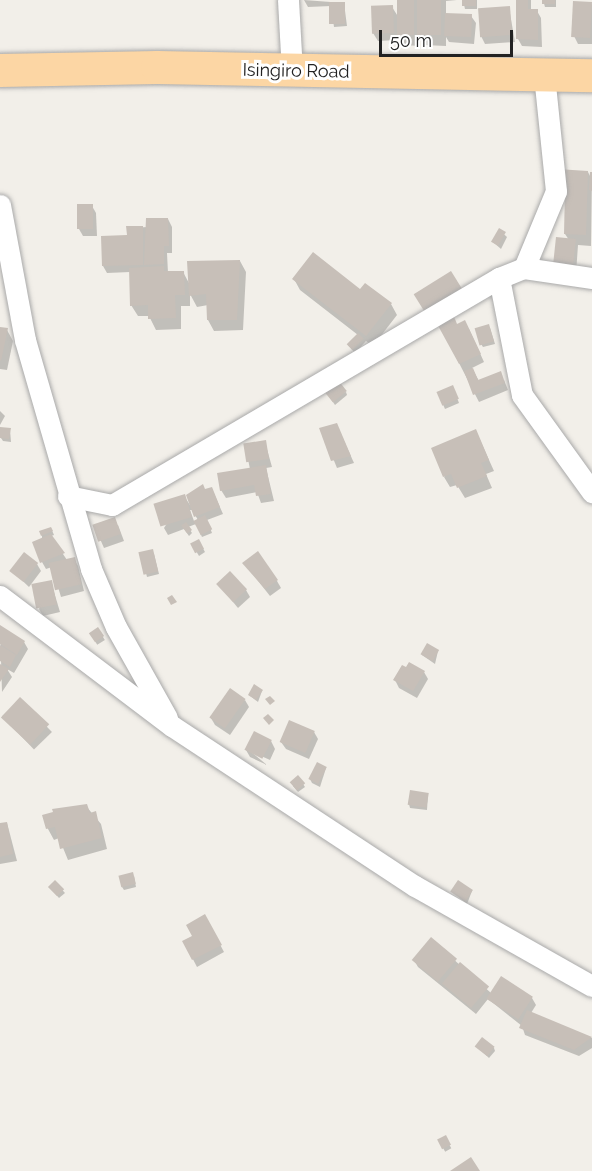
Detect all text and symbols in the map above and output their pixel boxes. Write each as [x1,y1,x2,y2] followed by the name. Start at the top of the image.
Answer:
[382,18,516,56] scale bar
[390,30,432,51] text: 50 m
[242,59,350,83] street label: Isingiro Road

